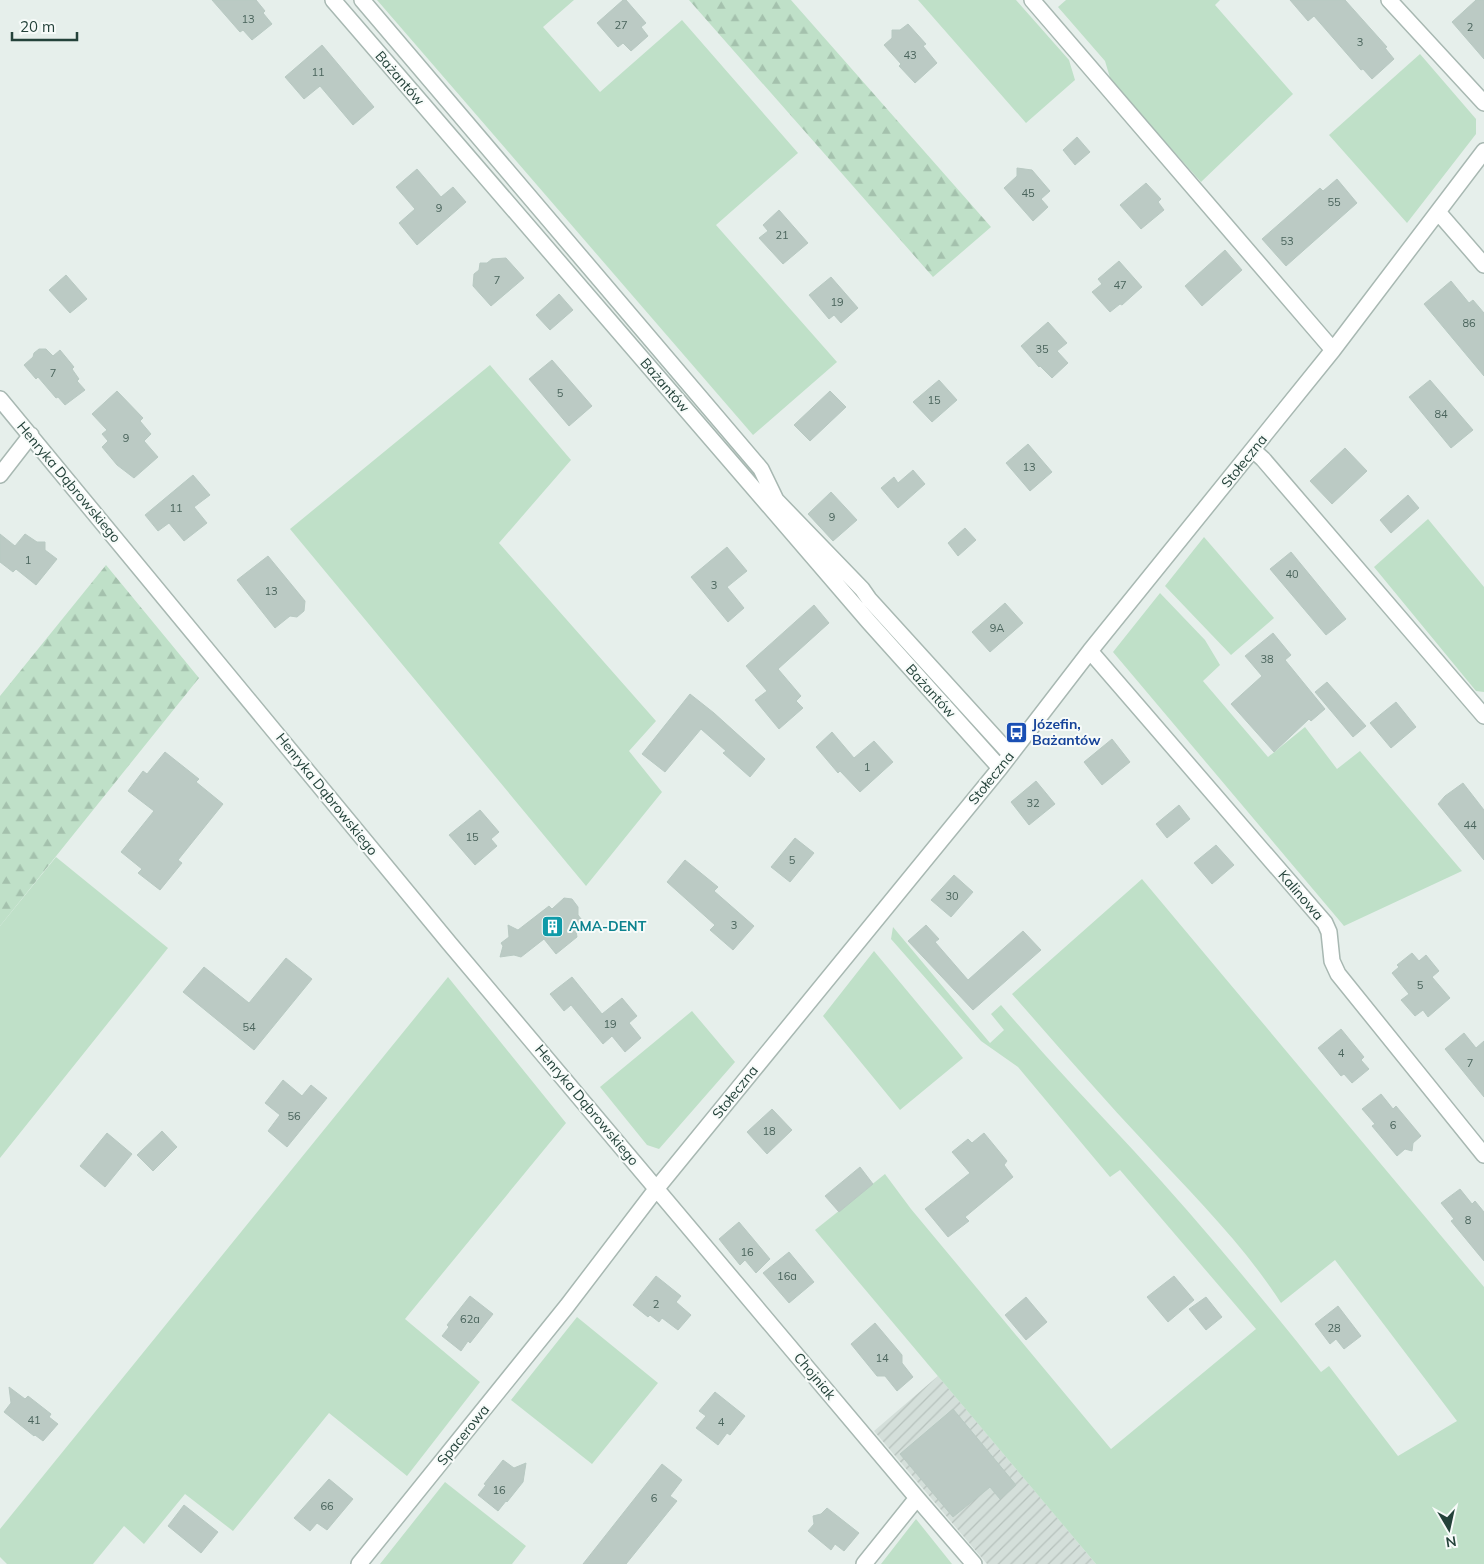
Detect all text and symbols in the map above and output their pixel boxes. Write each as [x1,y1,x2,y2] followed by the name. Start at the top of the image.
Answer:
[12,10,78,42] scale bar
[241,12,255,26] house number: 13
[20,17,55,36] text: 20 m
[614,18,628,32] house number: 27
[1467,20,1474,34] house number: 2
[1357,35,1363,49] house number: 3
[371,47,429,109] street label: Bażantów
[903,48,917,62] house number: 43
[311,65,325,79] house number: 11
[1021,186,1035,200] house number: 45
[1327,195,1341,209] house number: 55
[436,201,442,215] house number: 9
[775,228,789,242] house number: 21
[1280,234,1294,248] house number: 53
[494,273,500,287] house number: 7
[1113,278,1127,292] house number: 47
[830,295,844,309] house number: 19
[1462,316,1476,330] house number: 86
[1035,342,1049,356] house number: 35
[636,354,694,416] street label: Bażantów
[50,366,56,380] house number: 7
[557,386,564,400] house number: 5
[927,393,941,407] house number: 15
[1434,407,1448,421] house number: 84
[13,418,125,546] street label: Henryka Dąbrowskiego
[123,431,129,445] house number: 9
[1217,431,1271,491] street label: Stołeczna
[1022,460,1036,474] house number: 13
[169,501,183,515] house number: 11
[829,510,835,524] house number: 9
[25,553,31,567] house number: 1
[1285,567,1299,581] house number: 40
[711,578,717,592] house number: 3
[264,584,278,598] house number: 13
[990,621,1004,635] house number: 9A
[1260,652,1274,666] house number: 38
[902,660,960,722] street label: Bażantów
[1032,715,1101,749] place label: Józefin, Bażantów
[1004,720,1028,744] bus stop icon: Józefin, Bażantów
[272,729,382,859] street label: Henryka Dąbrowskiego
[964,748,1018,808] street label: Stołeczna
[864,760,870,774] house number: 1
[1026,796,1040,810] house number: 32
[1463,818,1477,832] house number: 44
[465,830,479,844] house number: 15
[789,853,796,867] house number: 5
[1274,866,1328,924] street label: Kalinowa
[945,889,959,903] house number: 30
[541,914,565,938] building icon: AMA-DENT
[569,917,647,935] place label: AMA-DENT
[731,918,737,932] house number: 3
[1417,978,1424,992] house number: 5
[603,1017,617,1031] house number: 19
[242,1020,256,1034] house number: 54
[531,1041,643,1169] street label: Henryka Dąbrowskiego
[1338,1046,1345,1060] house number: 4
[1467,1056,1473,1070] house number: 7
[708,1062,762,1122] street label: Stołeczna
[287,1109,301,1123] house number: 56
[1390,1118,1397,1132] house number: 6
[762,1124,776,1138] house number: 18
[1465,1213,1472,1227] house number: 8
[740,1245,754,1259] house number: 16
[777,1269,797,1283] house number: 16a
[653,1297,660,1311] house number: 2
[460,1312,480,1326] house number: 62a
[1327,1321,1341,1335] house number: 28
[790,1349,840,1404] street label: Chojniak
[875,1351,889,1365] house number: 14
[433,1401,493,1469] street label: Spacerowa
[27,1413,41,1427] house number: 41
[718,1415,725,1429] house number: 4
[492,1483,506,1497] house number: 16
[651,1491,658,1505] house number: 6
[320,1499,334,1513] house number: 66
[1424,1504,1474,1554] north arrow
[1444,1532,1458,1552] text: N

